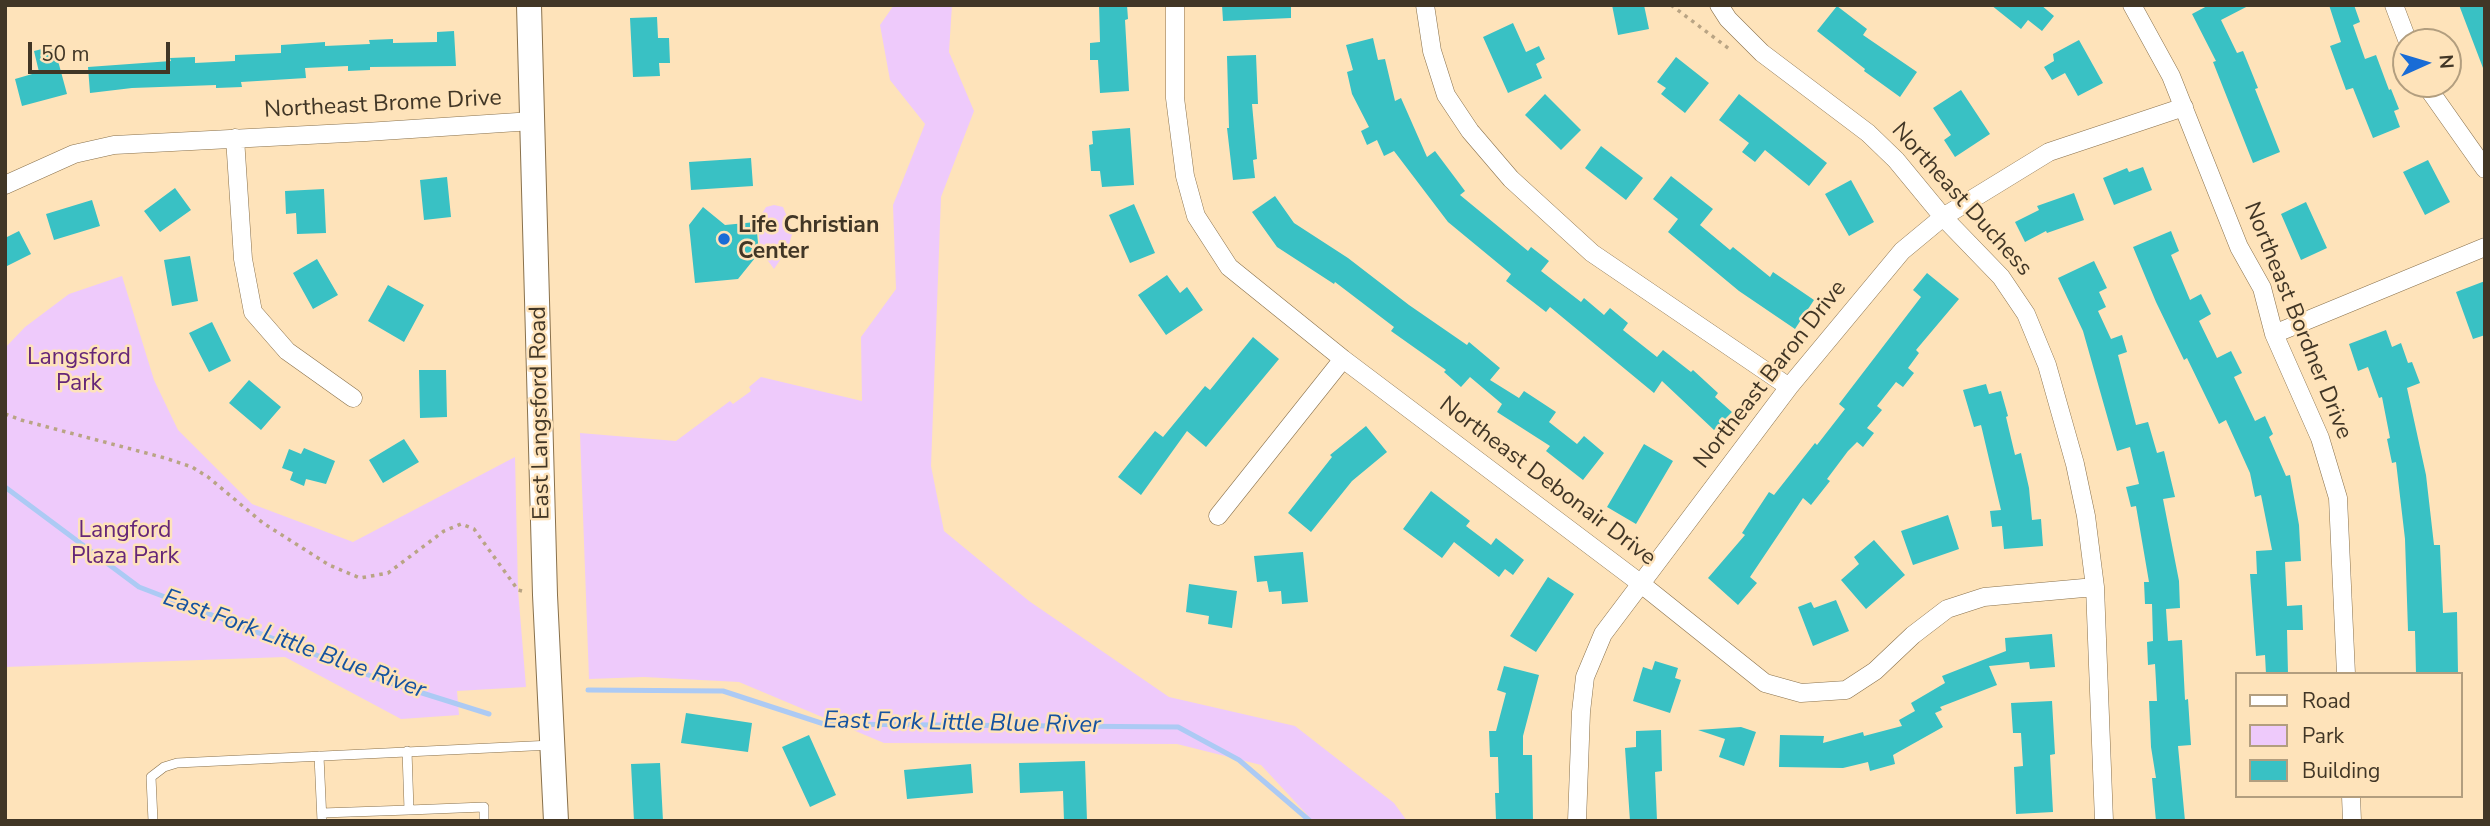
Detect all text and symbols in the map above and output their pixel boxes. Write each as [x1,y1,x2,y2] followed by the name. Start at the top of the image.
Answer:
[32,28,173,72] scale bar
[2392,28,2462,98] north arrow
[41,40,90,68] text: 50 m
[2432,54,2459,70] text: N
[263,85,503,125] street label: Northeast Brome Drive
[1885,118,2037,282] street label: Northeast Duchess
[2237,199,2357,443] street label: Northeast Bordner Drive
[738,212,879,266] place label: Life Christian Center
[716,231,732,247] marker: Life Christian Center
[1689,275,1853,475] street label: Northeast Baron Drive
[525,306,557,520] street label: East Langsford Road
[27,344,131,398] park label: Langsford Park
[1433,392,1661,572] street label: Northeast Debonair Drive
[71,517,179,571] park label: Langford Plaza Park
[159,584,429,706] water label: East Fork Little Blue River
[2234,672,2462,798] legend
[2302,687,2351,715] text: Road
[823,707,1101,741] water label: East Fork Little Blue River
[2302,722,2344,750] text: Park
[2302,757,2380,785] text: Building

